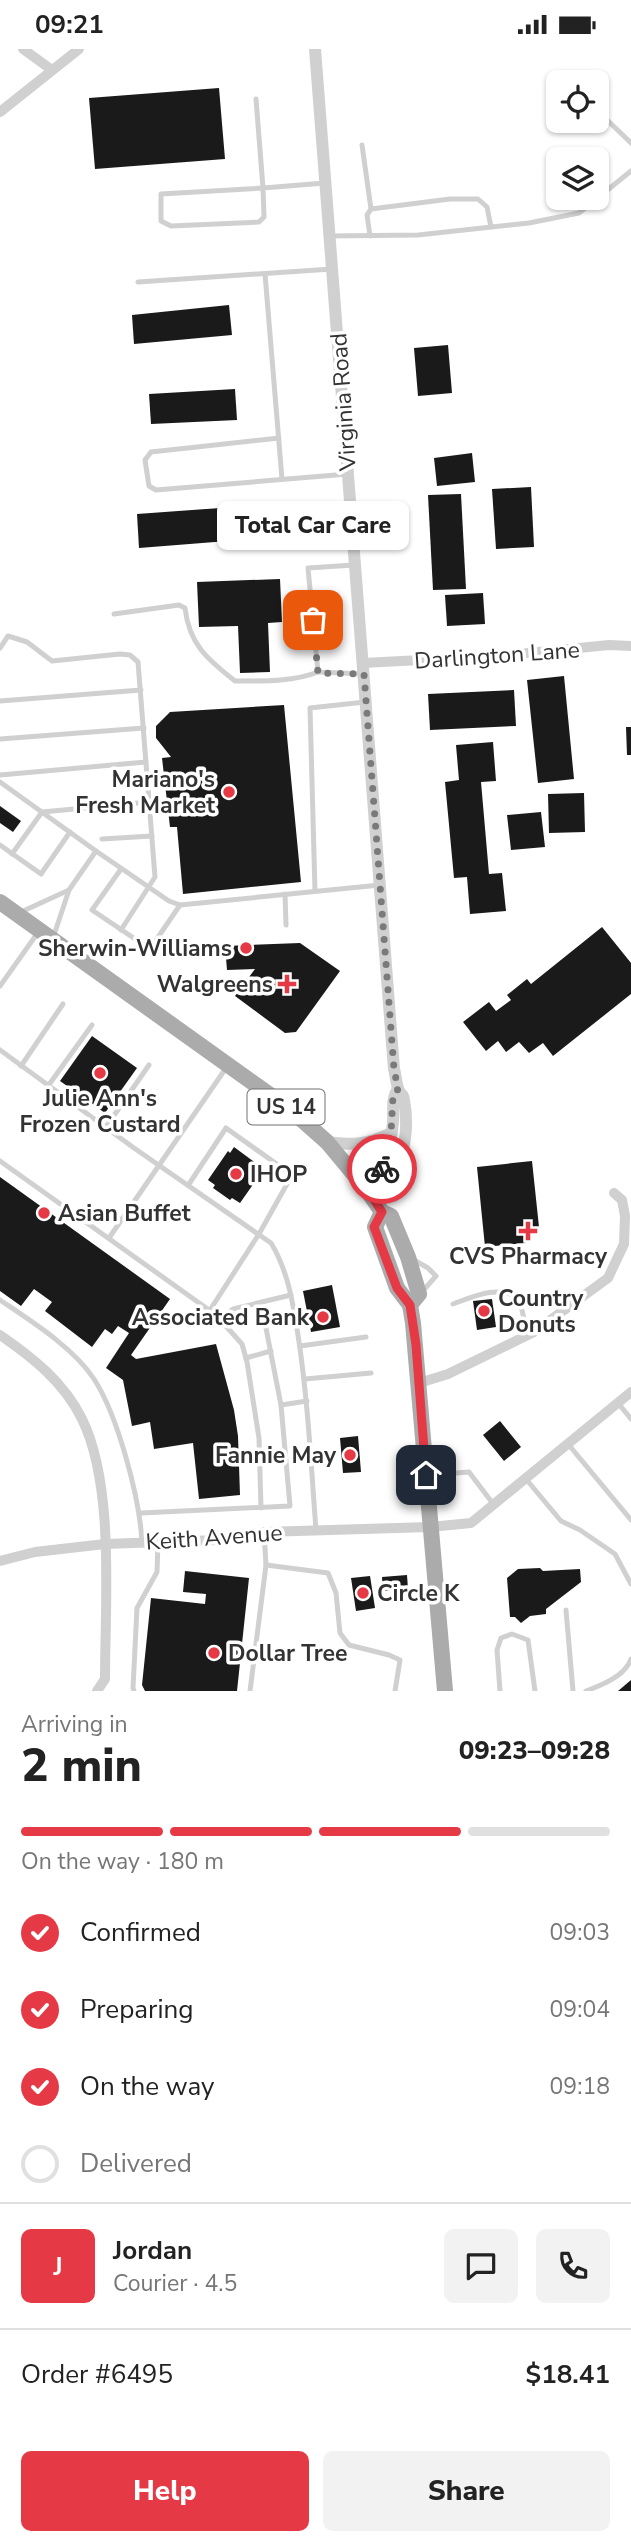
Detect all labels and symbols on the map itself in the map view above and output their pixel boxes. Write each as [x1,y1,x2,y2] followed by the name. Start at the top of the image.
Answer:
[323,332,364,473] street label: Virginia Road
[217,501,409,550] callout: Total Car Care
[283,590,343,650] pin
[413,634,581,677] street label: Darlington Lane
[75,764,215,821] place label: Mariano's Fresh Market
[221,784,237,800] marker: Mariano's Fresh Market
[38,933,232,964] place label: Sherwin-Williams
[238,940,254,956] marker: Sherwin-Williams
[157,969,273,1000] place label: Walgreens
[279,976,295,992] marker: Walgreens
[92,1065,108,1081] marker: Julie Ann's Frozen Custard
[19,1083,181,1140] place label: Julie Ann's Frozen Custard
[247,1089,324,1125] road number: US 14
[347,1134,417,1204] courier
[250,1159,307,1190] place label: IHOP
[228,1166,244,1182] marker: IHOP
[58,1198,191,1229] place label: Asian Buffet
[36,1205,52,1221] marker: Asian Buffet
[520,1223,536,1239] marker: CVS Pharmacy
[449,1241,608,1272] place label: CVS Pharmacy
[498,1283,584,1340] place label: Country Donuts
[132,1302,310,1333] place label: Associated Bank
[476,1303,492,1319] marker: Country Donuts
[315,1309,331,1325] marker: Associated Bank
[215,1440,337,1471] place label: Fannie May
[396,1445,456,1505] pin
[342,1447,358,1463] marker: Fannie May
[145,1517,283,1558] street label: Keith Avenue
[377,1578,460,1609] place label: Circle K
[355,1585,371,1601] marker: Circle K
[228,1638,348,1669] place label: Dollar Tree
[206,1645,222,1661] marker: Dollar Tree

